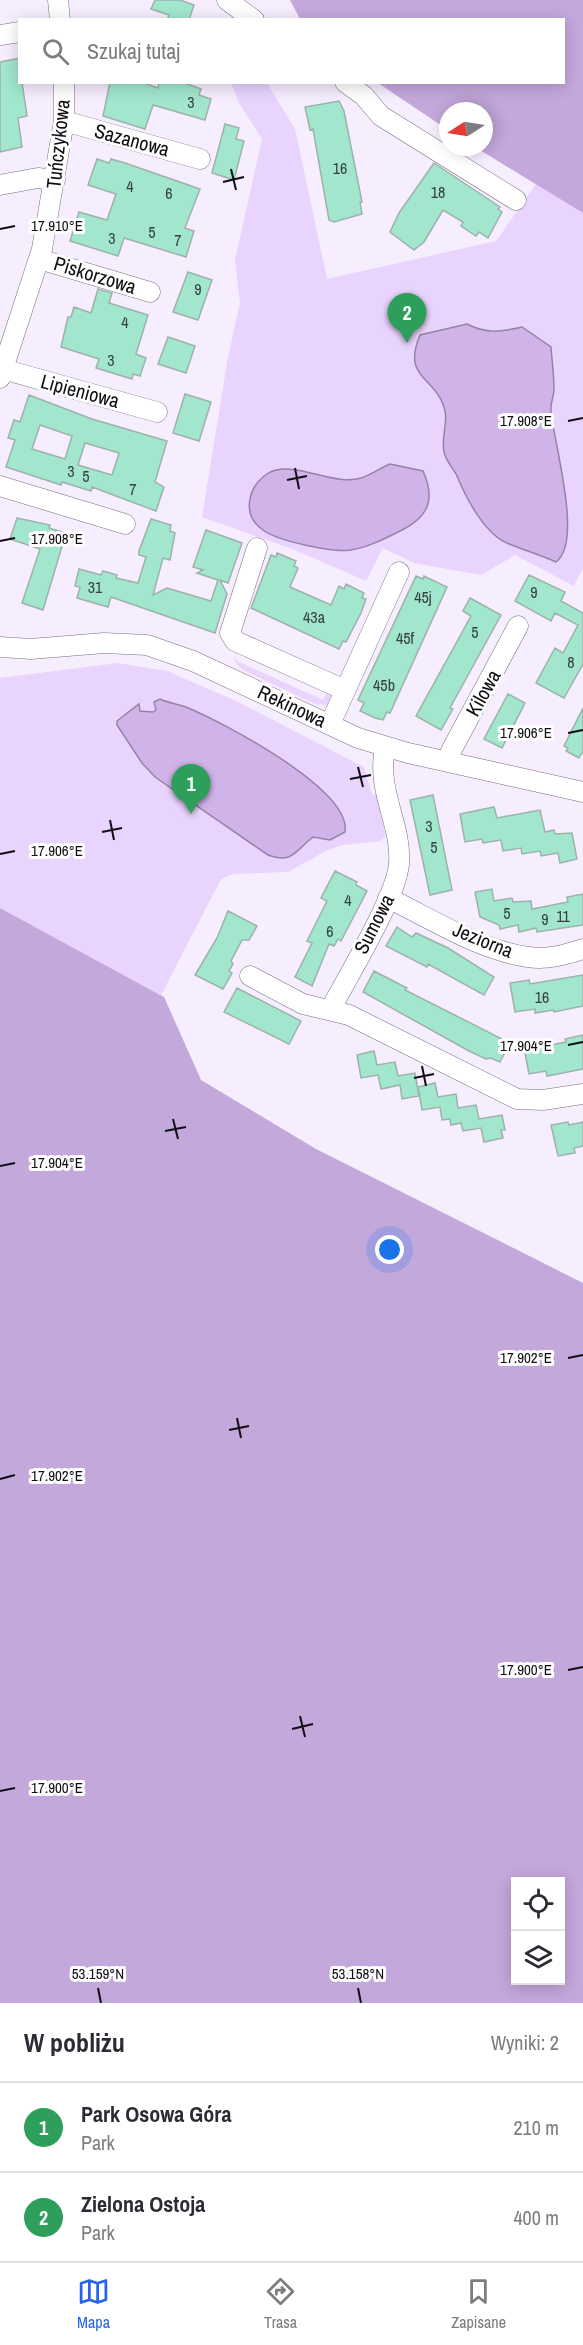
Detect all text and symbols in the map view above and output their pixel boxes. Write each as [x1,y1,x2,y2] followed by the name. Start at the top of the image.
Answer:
[18,18,565,84] search box
[39,35,72,68] icon: search
[87,36,180,66] text: Szukaj tutaj
[187,91,195,113] house number: 3
[39,98,76,190] street label: Tuńczykowa
[439,102,493,156] north arrow
[92,117,173,162] street label: Sazanowa
[333,157,347,179] house number: 16
[126,175,134,197] house number: 4
[431,181,445,203] house number: 18
[165,182,173,204] house number: 6
[31,215,83,236] text: 17.910°E
[148,221,156,243] house number: 5
[108,227,116,249] house number: 3
[174,229,182,251] house number: 7
[51,249,140,300] street label: Piskorzowa
[194,278,202,300] house number: 9
[388,294,426,343] pin: 2
[121,311,129,333] house number: 4
[107,349,115,371] house number: 3
[38,367,122,414] street label: Lipieniowa
[500,410,552,431] text: 17.908°E
[67,460,75,482] house number: 3
[82,465,90,487] house number: 5
[129,478,137,500] house number: 7
[31,528,83,549] text: 17.908°E
[88,576,103,598] house number: 31
[530,581,538,603] house number: 9
[414,586,432,608] house number: 45j
[303,606,326,628] house number: 43a
[471,621,479,643] house number: 5
[396,627,414,649] house number: 45f
[567,651,575,673] house number: 8
[459,665,506,721] street label: Kilowa
[373,674,395,696] house number: 45b
[253,678,331,733] street label: Rekinowa
[500,722,552,743] text: 17.906°E
[172,764,210,814] pin: 1
[425,815,433,837] house number: 3
[430,836,438,858] house number: 5
[31,840,83,861] text: 17.906°E
[344,889,352,911] house number: 4
[347,889,400,958] street label: Sumowa
[503,902,511,924] house number: 5
[556,905,571,927] house number: 11
[541,908,549,930] house number: 9
[449,915,517,964] street label: Jeziorna
[326,920,334,942] house number: 6
[535,986,549,1008] house number: 16
[500,1035,552,1056] text: 17.904°E
[31,1152,83,1173] text: 17.904°E
[375,1235,404,1264] your location
[500,1347,552,1368] text: 17.902°E
[31,1465,83,1486] text: 17.902°E
[500,1659,552,1680] text: 17.900°E
[31,1777,83,1798] text: 17.900°E
[511,1877,565,1985] map controls
[511,1877,565,1931] button: locate
[511,1931,565,1985] button: layers
[72,1963,124,1984] text: 53.159°N
[332,1963,384,1984] text: 53.158°N
[24,2025,125,2060] text: W pobliżu
[491,2029,559,2056] text: Wyniki: 2
[81,2099,231,2129] text: Park Osowa Góra
[39,2114,48,2141] text: 1
[513,2114,559,2141] text: 210 m
[81,2129,115,2156] text: Park
[81,2189,205,2219] text: Zielona Ostoja
[39,2204,48,2231] text: 2
[513,2204,559,2231] text: 400 m
[81,2219,115,2246] text: Park
[77,2275,110,2333] tab: Mapa
[264,2275,297,2333] tab: Trasa
[451,2275,506,2333] tab: Zapisane

